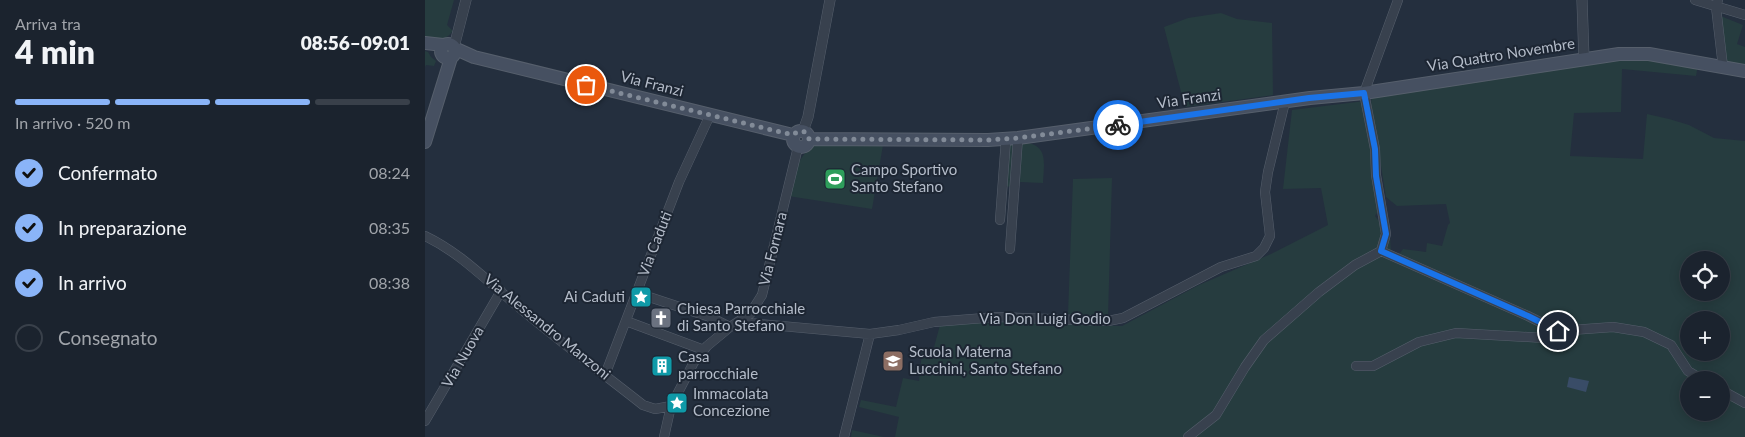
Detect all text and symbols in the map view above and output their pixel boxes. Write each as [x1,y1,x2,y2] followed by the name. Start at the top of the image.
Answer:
[15,14,81,33] text: Arriva tra
[301,31,410,54] text: 08:56–09:01
[15,32,95,71] text: 4 min
[1426,33,1576,75] street label: Via Quattro Novembre
[565,64,607,106] pin
[619,67,686,100] street label: Via Franzi
[572,71,600,99] icon: bag
[1156,85,1222,111] street label: Via Franzi
[1093,100,1143,150] courier
[1104,111,1132,139] icon: bike
[15,113,130,132] text: In arrivo · 520 m
[15,159,43,187] icon: check
[851,160,957,195] place label: Campo Sportivo Santo Stefano
[58,161,158,184] text: Confermato
[369,163,410,182] text: 08:24
[823,167,847,191] sports icon: Campo Sportivo Santo Stefano
[633,208,675,279] street label: Via Caduti
[754,210,790,288] street label: Via Fornara
[15,214,43,242] icon: check
[58,216,187,239] text: In preparazione
[369,218,410,237] text: 08:35
[1680,251,1730,421] map controls
[1680,251,1730,301] button: locate
[15,269,43,297] icon: check
[481,270,614,383] street label: Via Alessandro Manzoni
[58,271,127,294] text: In arrivo
[369,273,410,292] text: 08:38
[629,285,653,309] place icon: Ai Caduti
[564,287,625,305] place label: Ai Caduti
[677,299,805,334] place label: Chiesa Parrocchiale di Santo Stefano
[649,306,673,330] church icon: Chiesa Parrocchiale di Santo Stefano
[979,309,1111,327] street label: Via Don Luigi Godio
[1537,310,1579,352] pin
[1680,311,1730,361] button: +
[1544,317,1572,345] icon: home
[437,323,487,390] street label: Via Nuova
[58,326,157,349] text: Consegnato
[909,342,1062,377] place label: Scuola Materna Lucchini, Santo Stefano
[678,347,758,382] place label: Casa parrocchiale
[881,349,905,373] school or university icon: Scuola Materna Lucchini, Santo Stefano
[650,354,674,378] building icon: Casa parrocchiale
[1680,371,1730,421] button: −
[693,384,770,419] place label: Immacolata Concezione
[665,391,689,415] place icon: Immacolata Concezione

